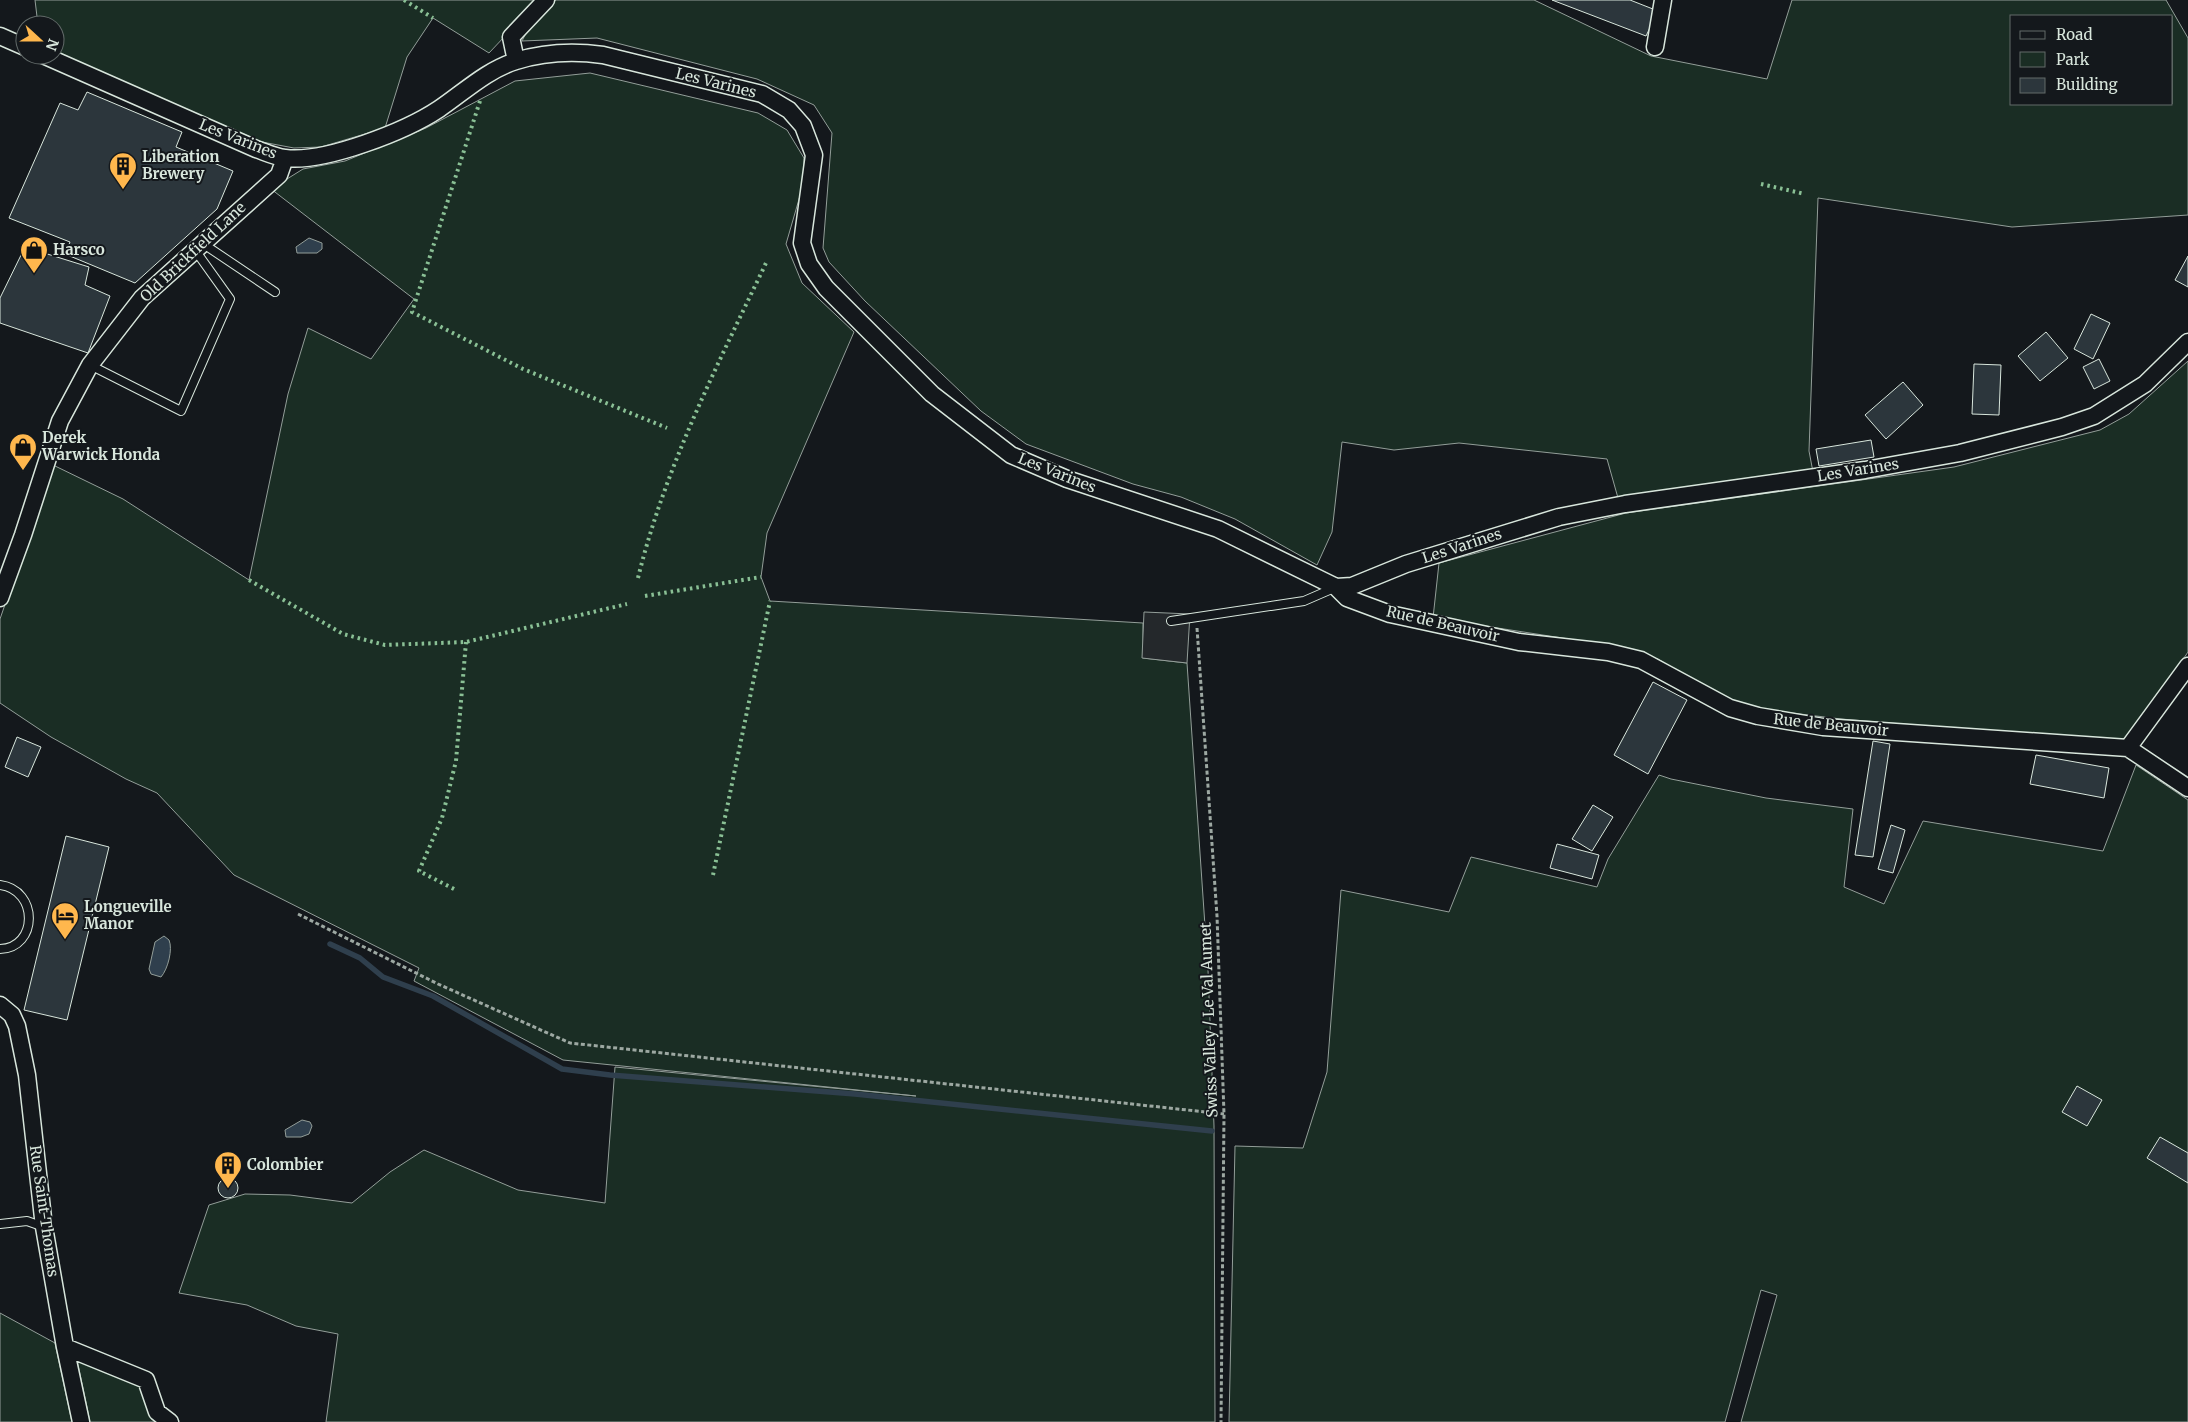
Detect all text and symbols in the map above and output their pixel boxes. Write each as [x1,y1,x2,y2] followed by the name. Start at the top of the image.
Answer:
[15,15,65,65] north arrow
[2010,15,2173,105] legend
[2056,25,2092,44] text: Road
[42,36,63,53] text: N
[2056,50,2090,69] text: Park
[674,63,758,102] street label: Les Varines
[2056,75,2118,94] text: Building
[196,114,280,163] street label: Les Varines
[142,147,219,183] place label: Liberation Brewery
[108,151,138,190] building icon: Liberation Brewery
[136,198,250,306] street label: Old Brickfield Lane
[19,235,49,274] shop icon: Harsco
[53,240,105,259] place label: Harsco
[41,428,161,464] place label: Derek Warwick Honda
[8,432,38,471] shop icon: Derek Warwick Honda
[1015,448,1099,497] street label: Les Varines
[1816,454,1900,485] street label: Les Varines
[1420,524,1504,567] street label: Les Varines
[1385,601,1502,646] street label: Rue de Beauvoir
[1773,709,1890,740] street label: Rue de Beauvoir
[84,897,172,933] place label: Longueville Manor
[50,901,80,940] hotel icon: Longueville Manor
[1196,922,1221,1118] street label: Swiss Valley / Le Val Aumet
[26,1144,63,1278] street label: Rue Saint-Thomas
[213,1150,243,1189] building icon: Colombier
[247,1155,324,1174] place label: Colombier

